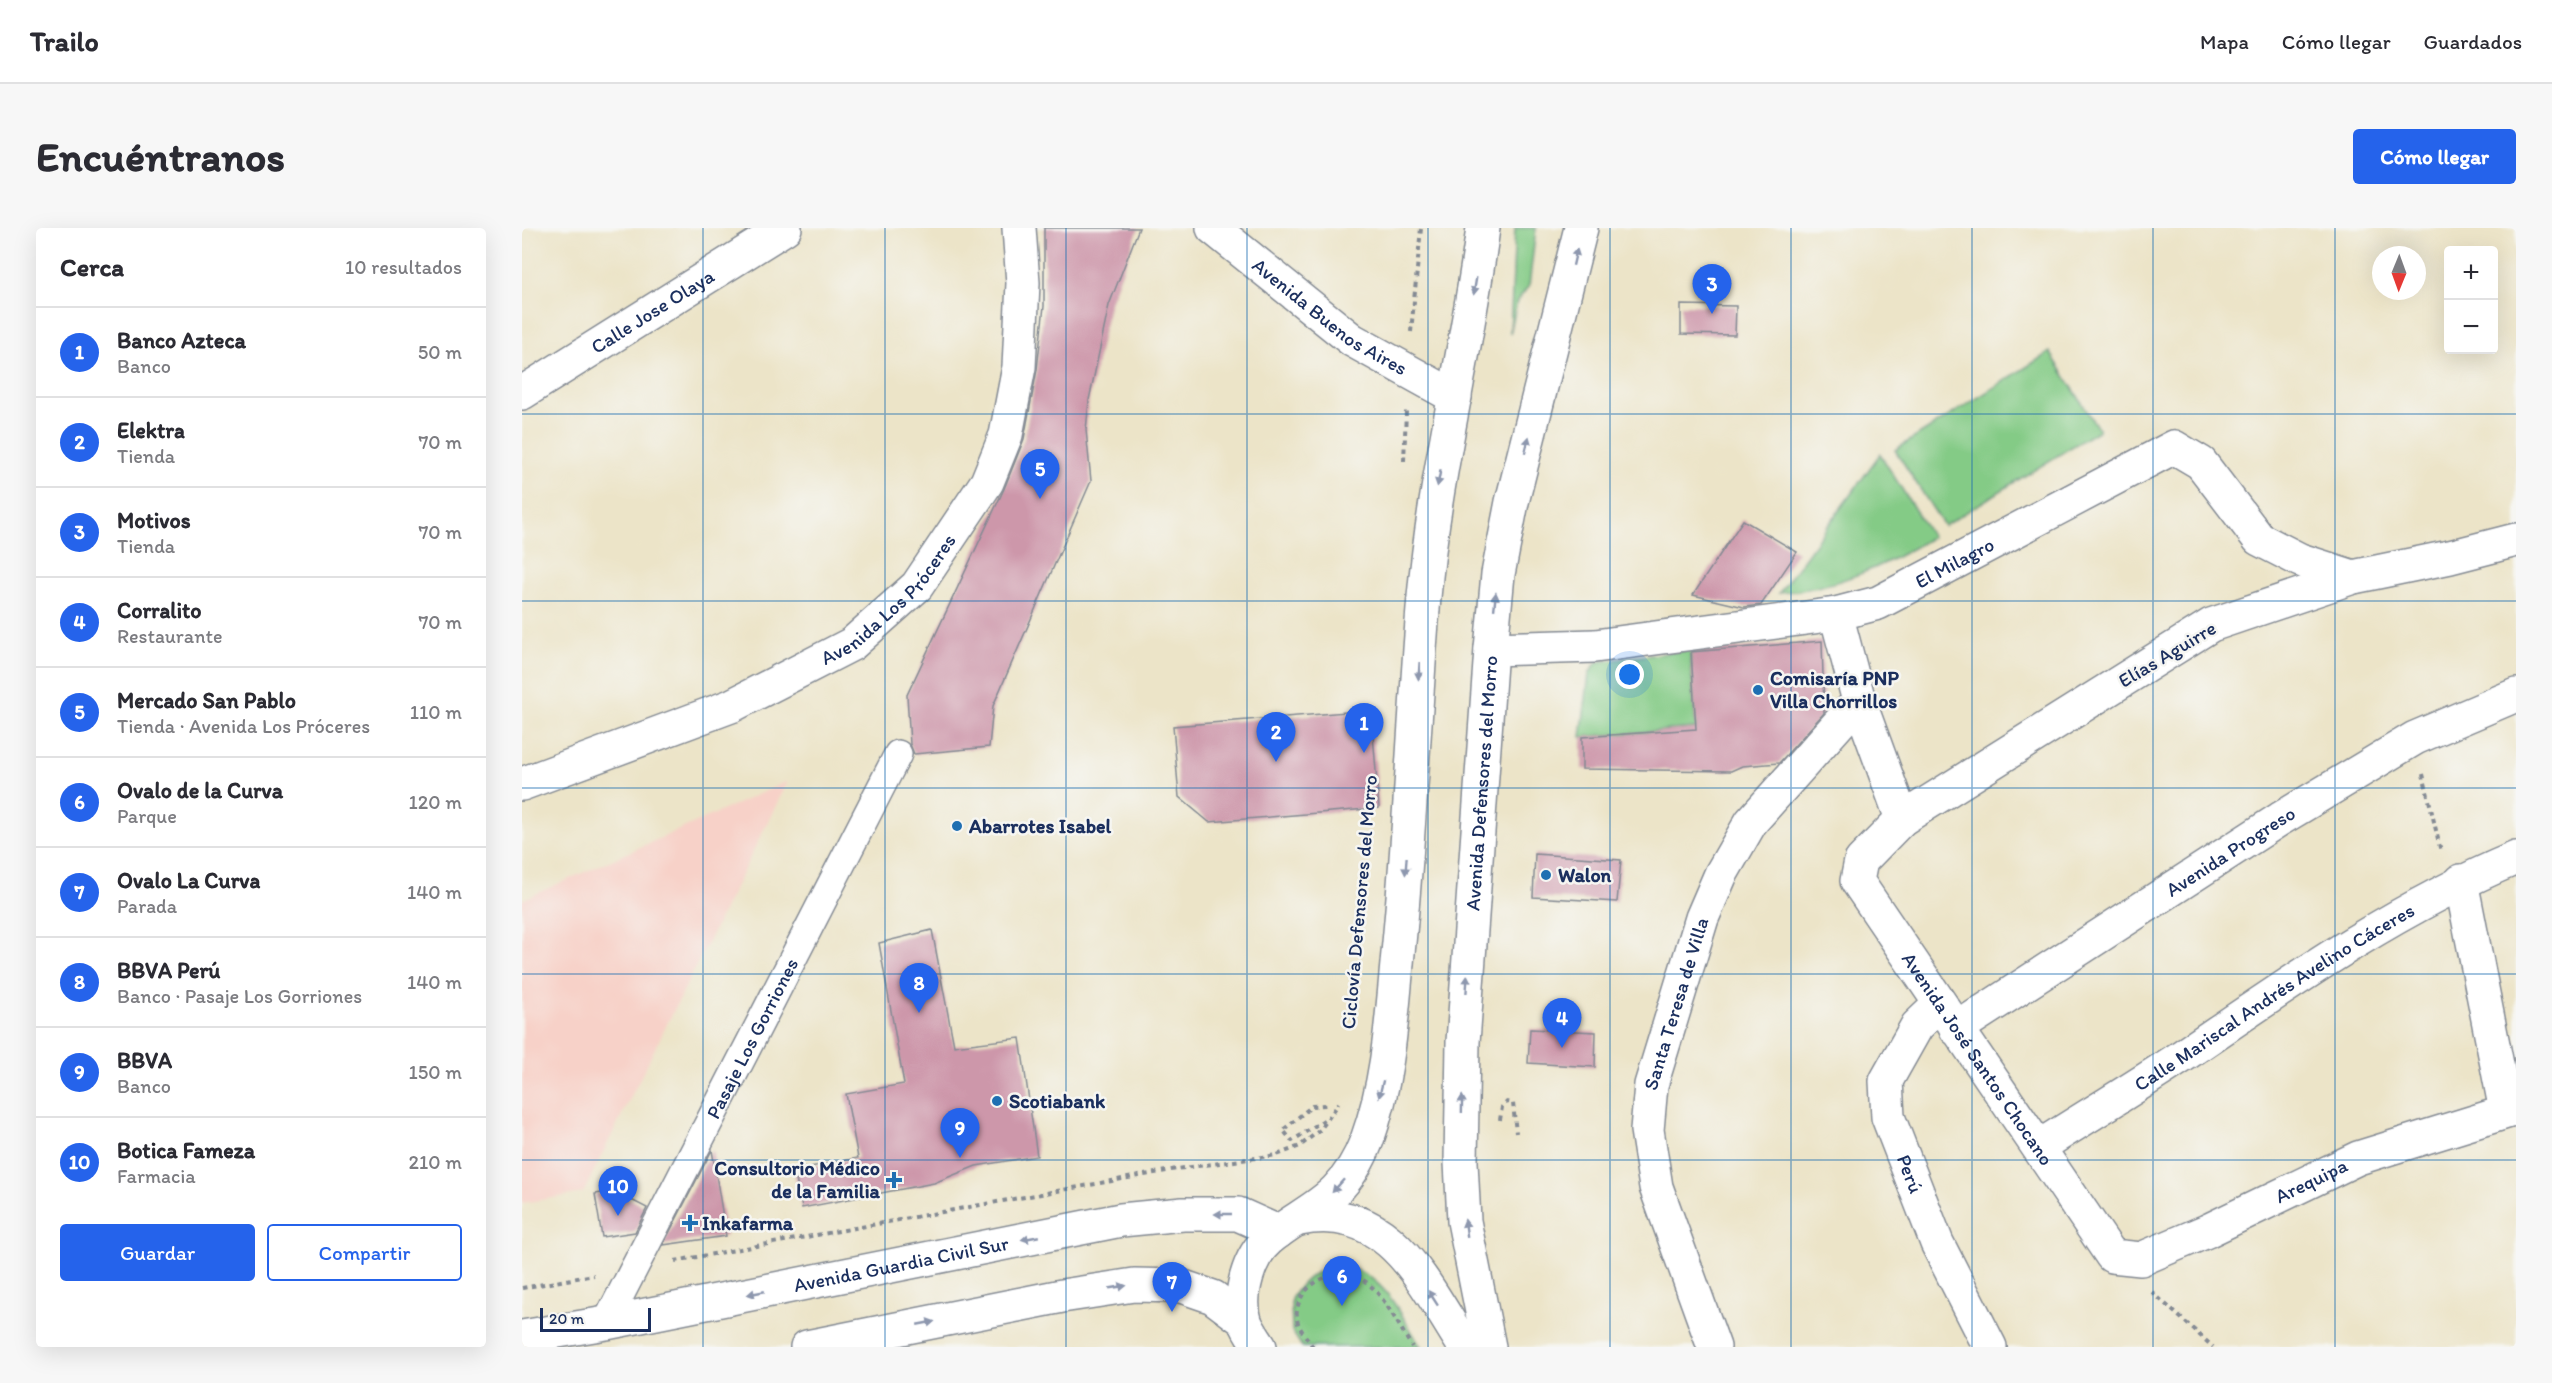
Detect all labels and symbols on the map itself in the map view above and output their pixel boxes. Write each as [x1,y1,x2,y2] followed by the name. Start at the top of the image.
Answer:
[2372,246,2426,300] north arrow
[1571,247,1580,266] one-way arrow
[1248,253,1412,380] street label: Avenida Buenos Aires
[586,263,719,359] street label: Calle Jose Olaya
[1692,264,1732,314] pin: 3
[1471,277,1480,296] one-way arrow
[1522,436,1532,455] one-way arrow
[1020,450,1060,499] pin: 5
[1434,468,1443,487] one-way arrow
[817,529,961,670] street label: Avenida Los Próceres
[1911,532,1998,593] street label: El Milagro
[1491,592,1500,611] one-way arrow
[2114,615,2220,693] street label: Elías Aguirre
[1460,655,1502,912] street label: Avenida Defensores del Morro
[1615,660,1644,689] your location
[1414,662,1423,681] one-way arrow
[1770,666,1899,713] place label: Comisaría PNP Villa Chorrillos
[1751,683,1765,697] marker: Comisaría PNP Villa Chorrillos
[1344,704,1384,753] pin: 1
[1256,712,1296,762] pin: 2
[1336,774,1382,1030] street label: Ciclovía Defensores del Morro
[2161,801,2299,902] street label: Avenida Progreso
[968,814,1112,838] place label: Abarrotes Isabel
[950,819,964,833] marker: Abarrotes Isabel
[1401,857,1411,876] one-way arrow
[1558,863,1612,887] place label: Walon
[1539,868,1553,882] marker: Walon
[2130,898,2418,1096] street label: Calle Mariscal Andrés Avelino Cáceres
[1638,914,1714,1093] street label: Santa Teresa de Villa
[1897,948,2059,1170] street label: Avenida José Santos Chocano
[701,954,803,1123] street label: Pasaje Los Gorriones
[900,964,938,1013] pin: 8
[1462,975,1472,994] one-way arrow
[1542,998,1582,1048] pin: 4
[1375,1080,1385,1099] one-way arrow
[1009,1089,1106,1113] place label: Scotiabank
[990,1094,1004,1108] marker: Scotiabank
[1457,1094,1467,1113] one-way arrow
[940,1108,980,1158] pin: 9
[1892,1151,1928,1197] street label: Perú
[2271,1153,2352,1208] street label: Arequipa
[714,1156,881,1203] place label: Consultorio Médico de la Familia
[598,1166,638,1216] pin: 10
[885,1171,903,1189] marker: Consultorio Médico de la Familia
[1332,1178,1345,1193] one-way arrow
[1213,1209,1232,1219] one-way arrow
[702,1211,794,1235] place label: Inkafarma
[683,1216,697,1230] marker: Inkafarma
[1461,1218,1470,1237] one-way arrow
[791,1231,1011,1297] street label: Avenida Guardia Civil Sur
[1020,1234,1039,1243] one-way arrow
[1322,1256,1362,1306] pin: 6
[1152,1262,1192,1312] pin: 7
[1108,1283,1127,1292] one-way arrow
[747,1289,766,1298] one-way arrow
[1428,1290,1439,1306] one-way arrow
[540,1305,651,1332] scale bar
[917,1318,936,1327] one-way arrow

